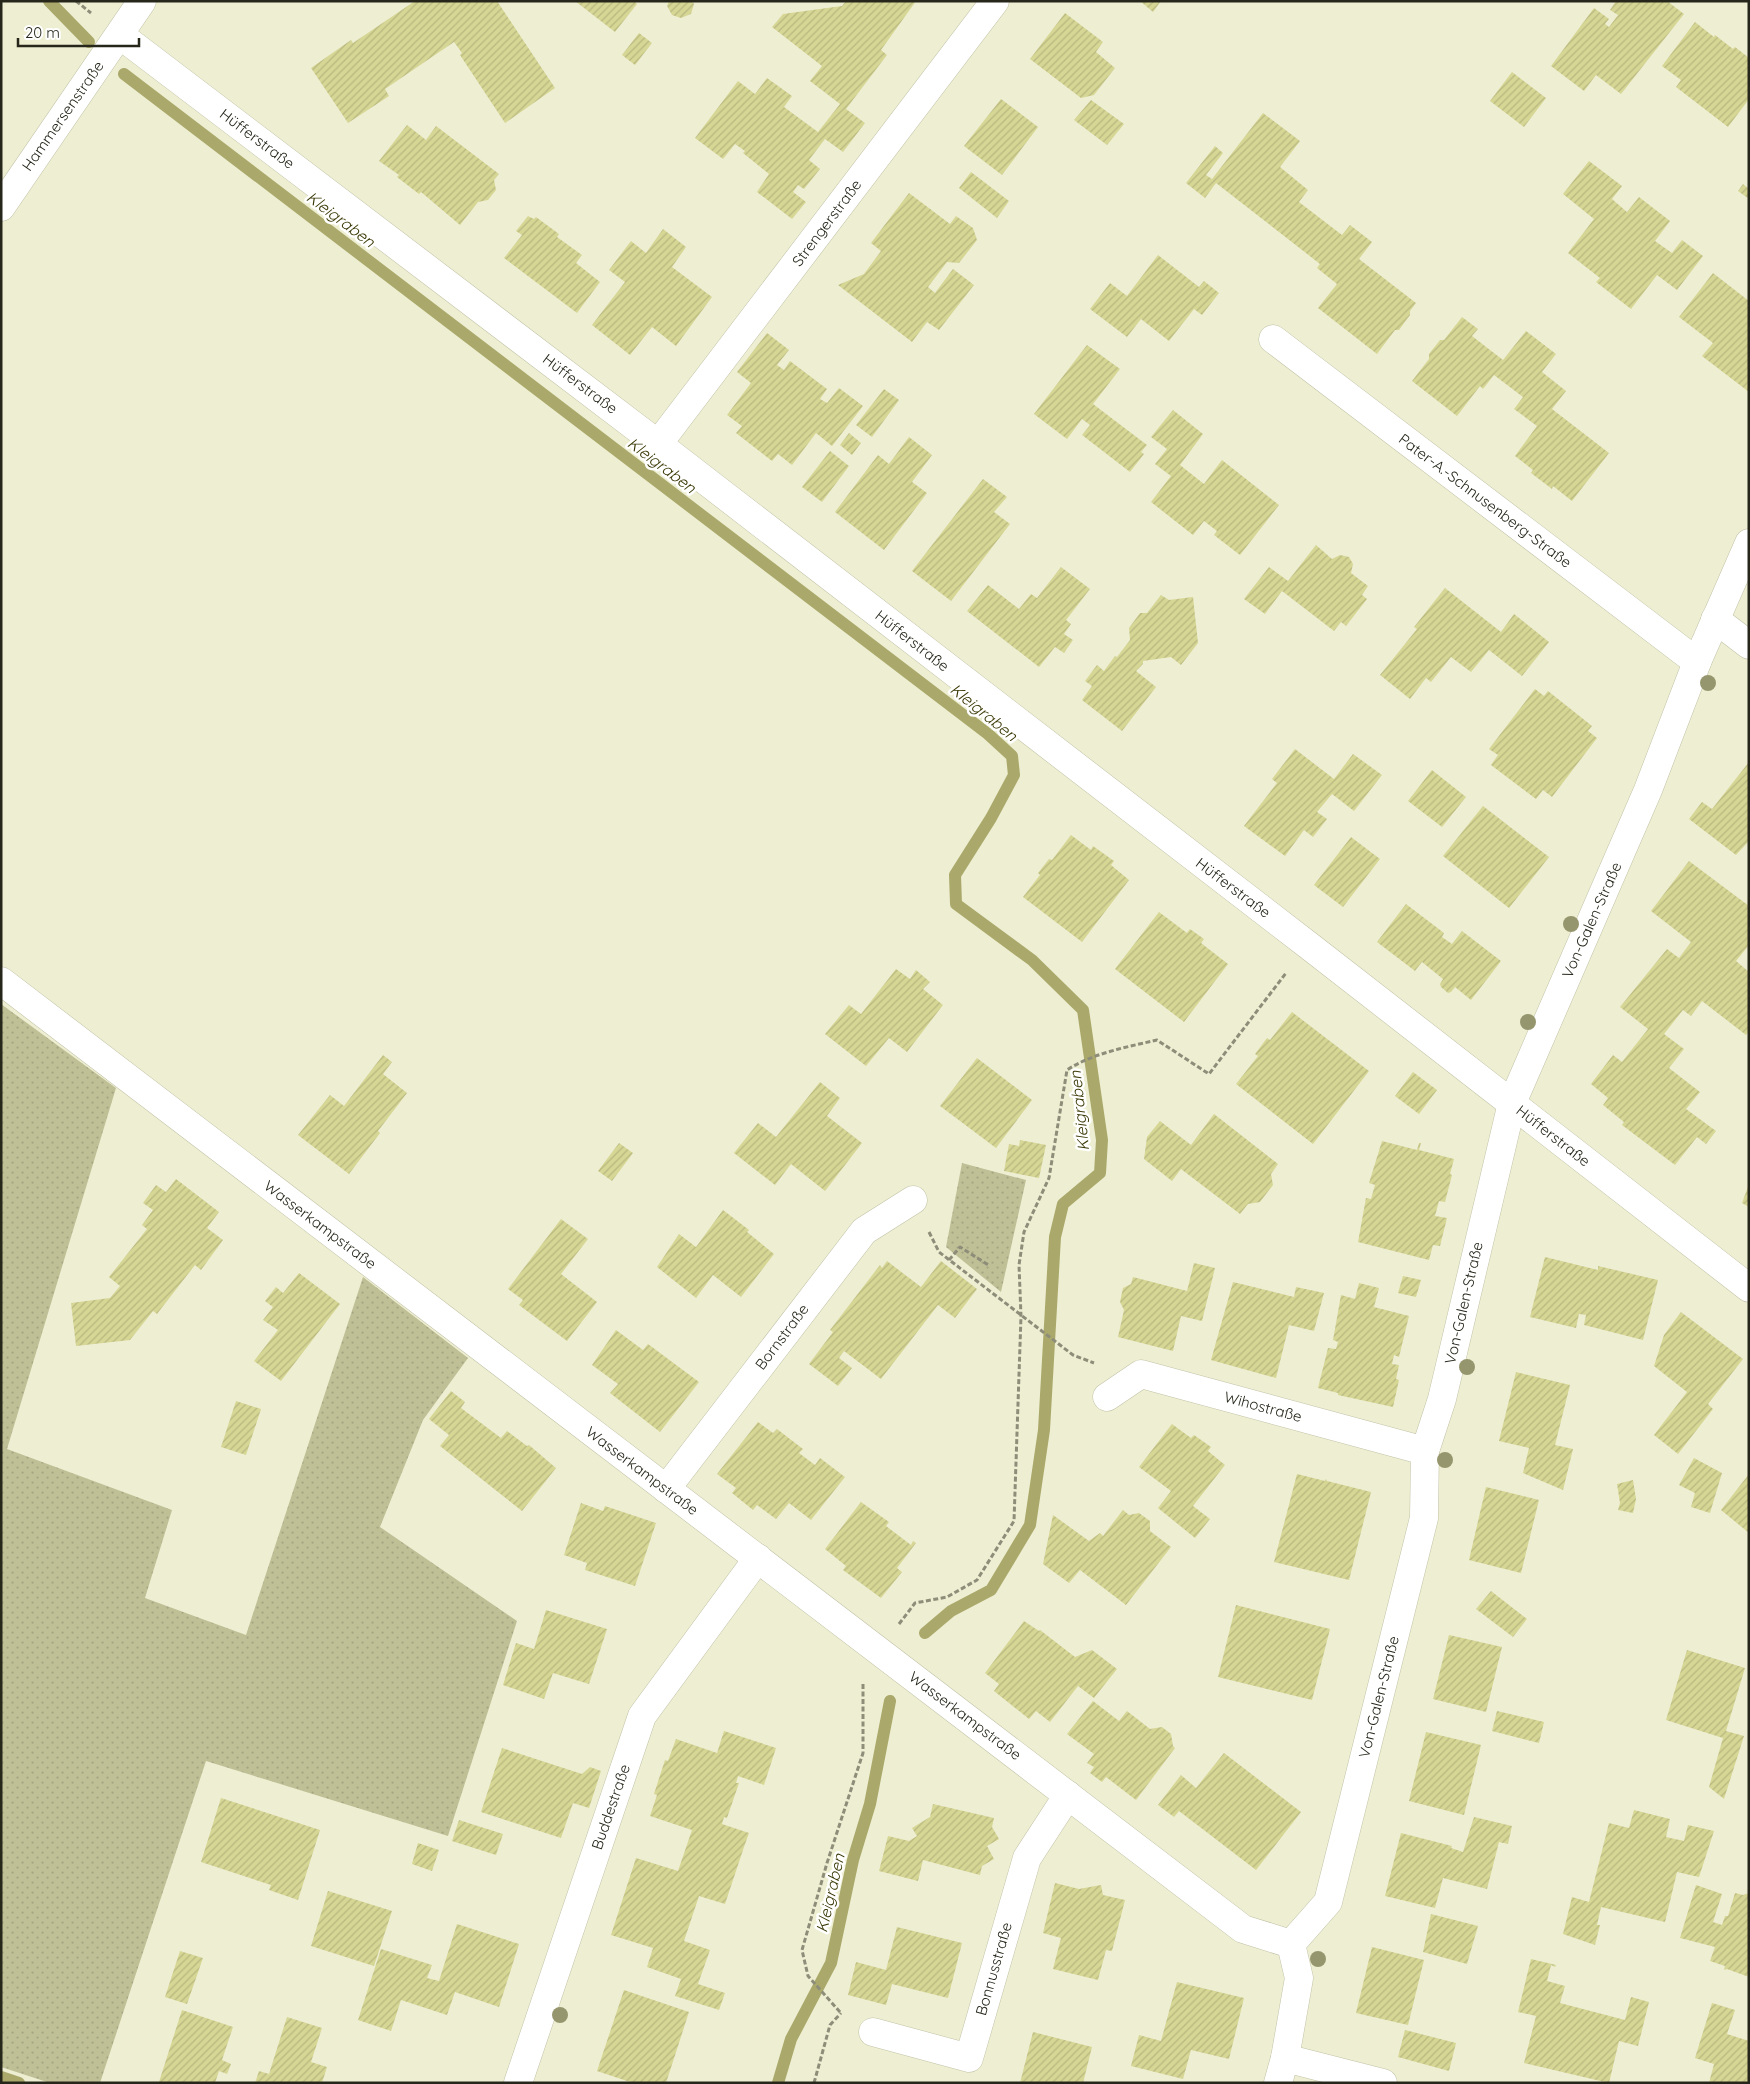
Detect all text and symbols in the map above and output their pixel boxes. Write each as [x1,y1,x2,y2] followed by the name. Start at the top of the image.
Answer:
[18,15,139,47] scale bar
[25,23,60,42] text: 20 m
[18,57,108,174] street label: Hammersenstraße
[216,104,298,173] street label: Hüfferstraße
[788,176,865,270] street label: Strengerstraße
[303,187,380,252] water label: Kleigraben
[539,349,621,418] street label: Hüfferstraße
[1395,429,1575,572] street label: Pater-A.-Schnusenberg-Straße
[624,433,701,498] water label: Kleigraben
[871,606,953,675] street label: Hüfferstraße
[946,679,1022,746] water label: Kleigraben
[1192,853,1274,922] street label: Hüfferstraße
[1557,859,1626,981] street label: Von-Galen-Straße
[1065,1069,1093,1152] water label: Kleigraben
[1512,1101,1594,1170] street label: Hüfferstraße
[260,1176,380,1273] street label: Wasserkampstraße
[1440,1240,1487,1366] street label: Von-Galen-Straße
[751,1300,813,1373] street label: Bornstraße
[1222,1387,1304,1426] street label: Wihostraße
[582,1422,702,1519] street label: Wasserkampstraße
[1354,1634,1403,1760] street label: Von-Galen-Straße
[905,1667,1025,1764] street label: Wasserkampstraße
[587,1762,634,1852] street label: Buddestraße
[811,1851,849,1934] water label: Kleigraben
[971,1920,1016,2018] street label: Bonnusstraße

